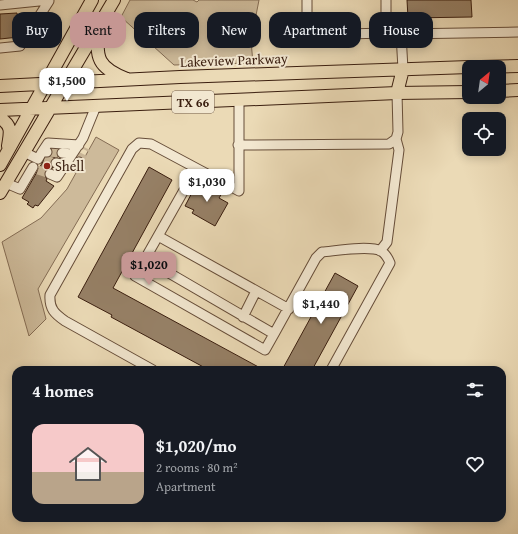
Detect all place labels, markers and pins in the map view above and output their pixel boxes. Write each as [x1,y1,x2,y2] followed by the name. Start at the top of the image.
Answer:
[34,68,100,102] pin: $1,500
[55,156,84,176] place label: Shell
[42,161,52,171] marker: Shell
[174,169,240,203] pin: $1,030
[116,252,182,286] pin: $1,020
[288,291,354,325] pin: $1,440

